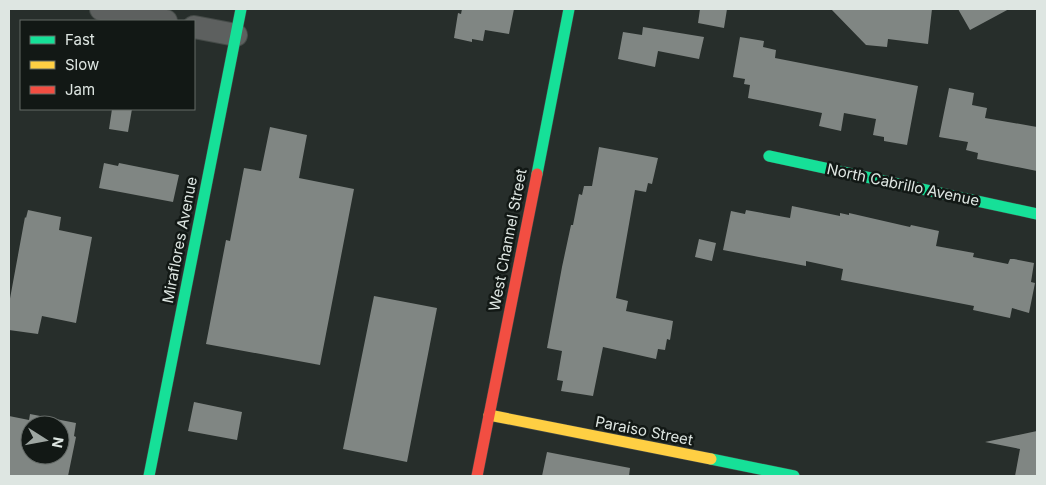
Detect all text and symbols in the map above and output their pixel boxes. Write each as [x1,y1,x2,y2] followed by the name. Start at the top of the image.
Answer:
[20,20,195,110] legend
[65,30,95,49] text: Fast
[65,55,99,74] text: Slow
[65,80,95,99] text: Jam
[825,159,981,210] street label: North Cabrillo Avenue
[484,167,531,313] street label: West Channel Street
[158,175,201,305] street label: Miraflores Avenue
[594,412,695,449] street label: Paraiso Street
[20,415,70,465] north arrow
[49,436,68,449] text: N

